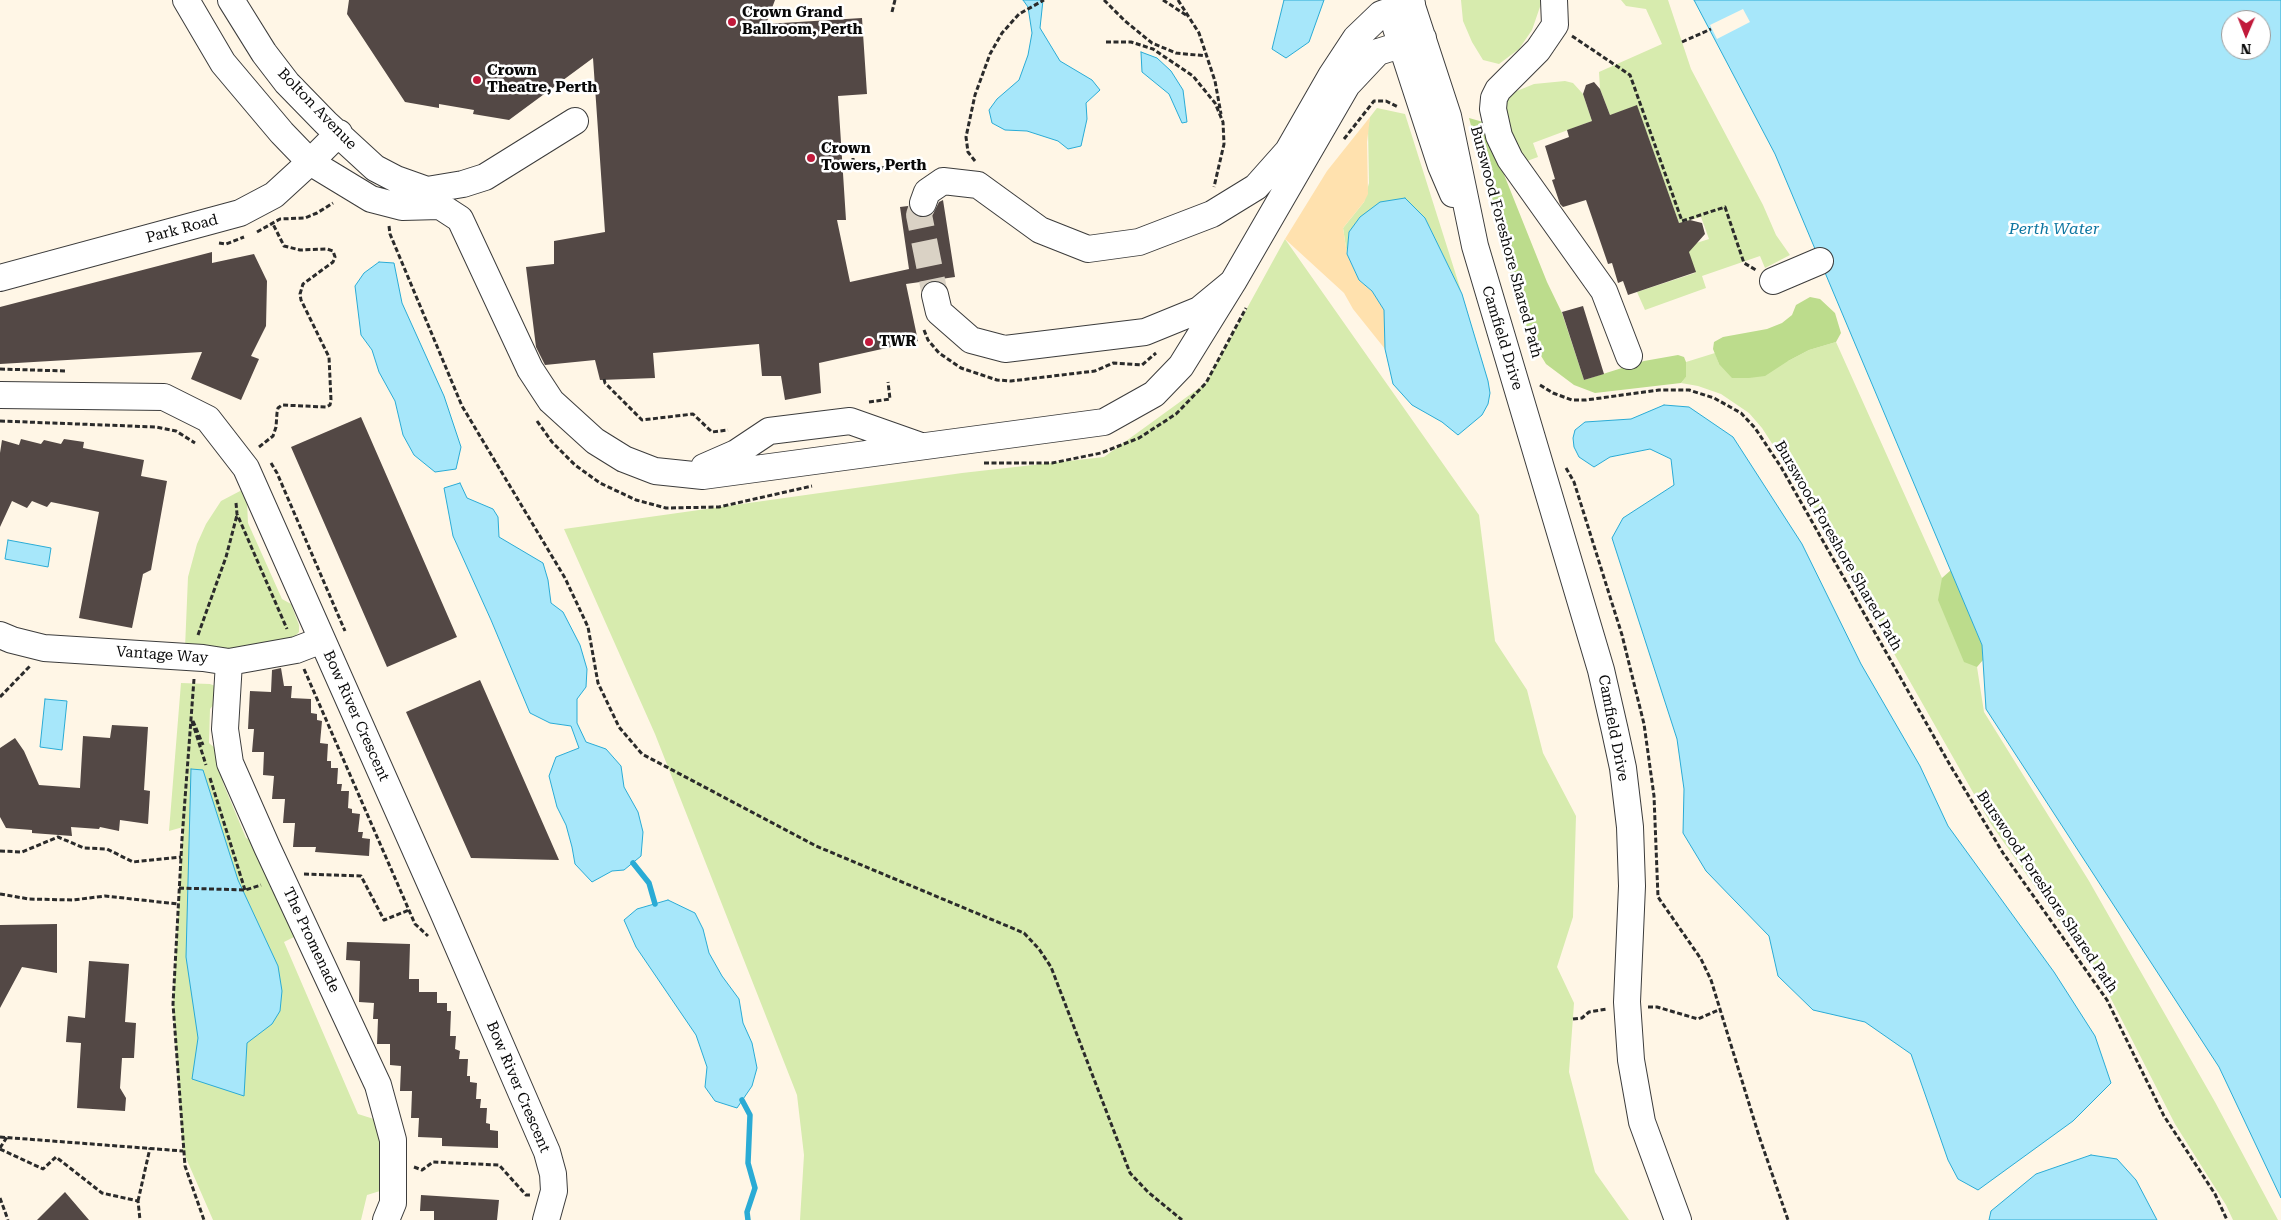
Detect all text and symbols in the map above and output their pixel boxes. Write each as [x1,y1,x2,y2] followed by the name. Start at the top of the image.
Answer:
[742,4,863,39] place label: Crown Grand Ballroom, Perth
[2221,10,2271,60] north arrow
[726,16,738,28] marker: Crown Grand Ballroom, Perth
[2240,41,2251,57] text: N
[487,62,597,97] place label: Crown Theatre, Perth
[274,65,360,153] street label: Bolton Avenue
[471,74,483,86] marker: Crown Theatre, Perth
[1466,124,1546,360] street label: Burswood Foreshore Shared Path
[821,140,927,175] place label: Crown Towers, Perth
[805,152,817,164] marker: Crown Towers, Perth
[144,211,220,247] street label: Park Road
[2009,219,2099,239] water label: Perth Water
[1478,284,1526,392] street label: Camfield Drive
[879,333,916,351] place label: TWR
[863,336,875,348] marker: TWR
[1770,438,1906,654] street label: Burswood Foreshore Shared Path
[115,643,209,667] street label: Vantage Way
[319,648,393,784] street label: Bow River Crescent
[1594,673,1632,783] street label: Camfield Drive
[1973,788,2121,996] street label: Burswood Foreshore Shared Path
[279,884,343,996] street label: The Promenade
[482,1019,554,1155] street label: Bow River Crescent

